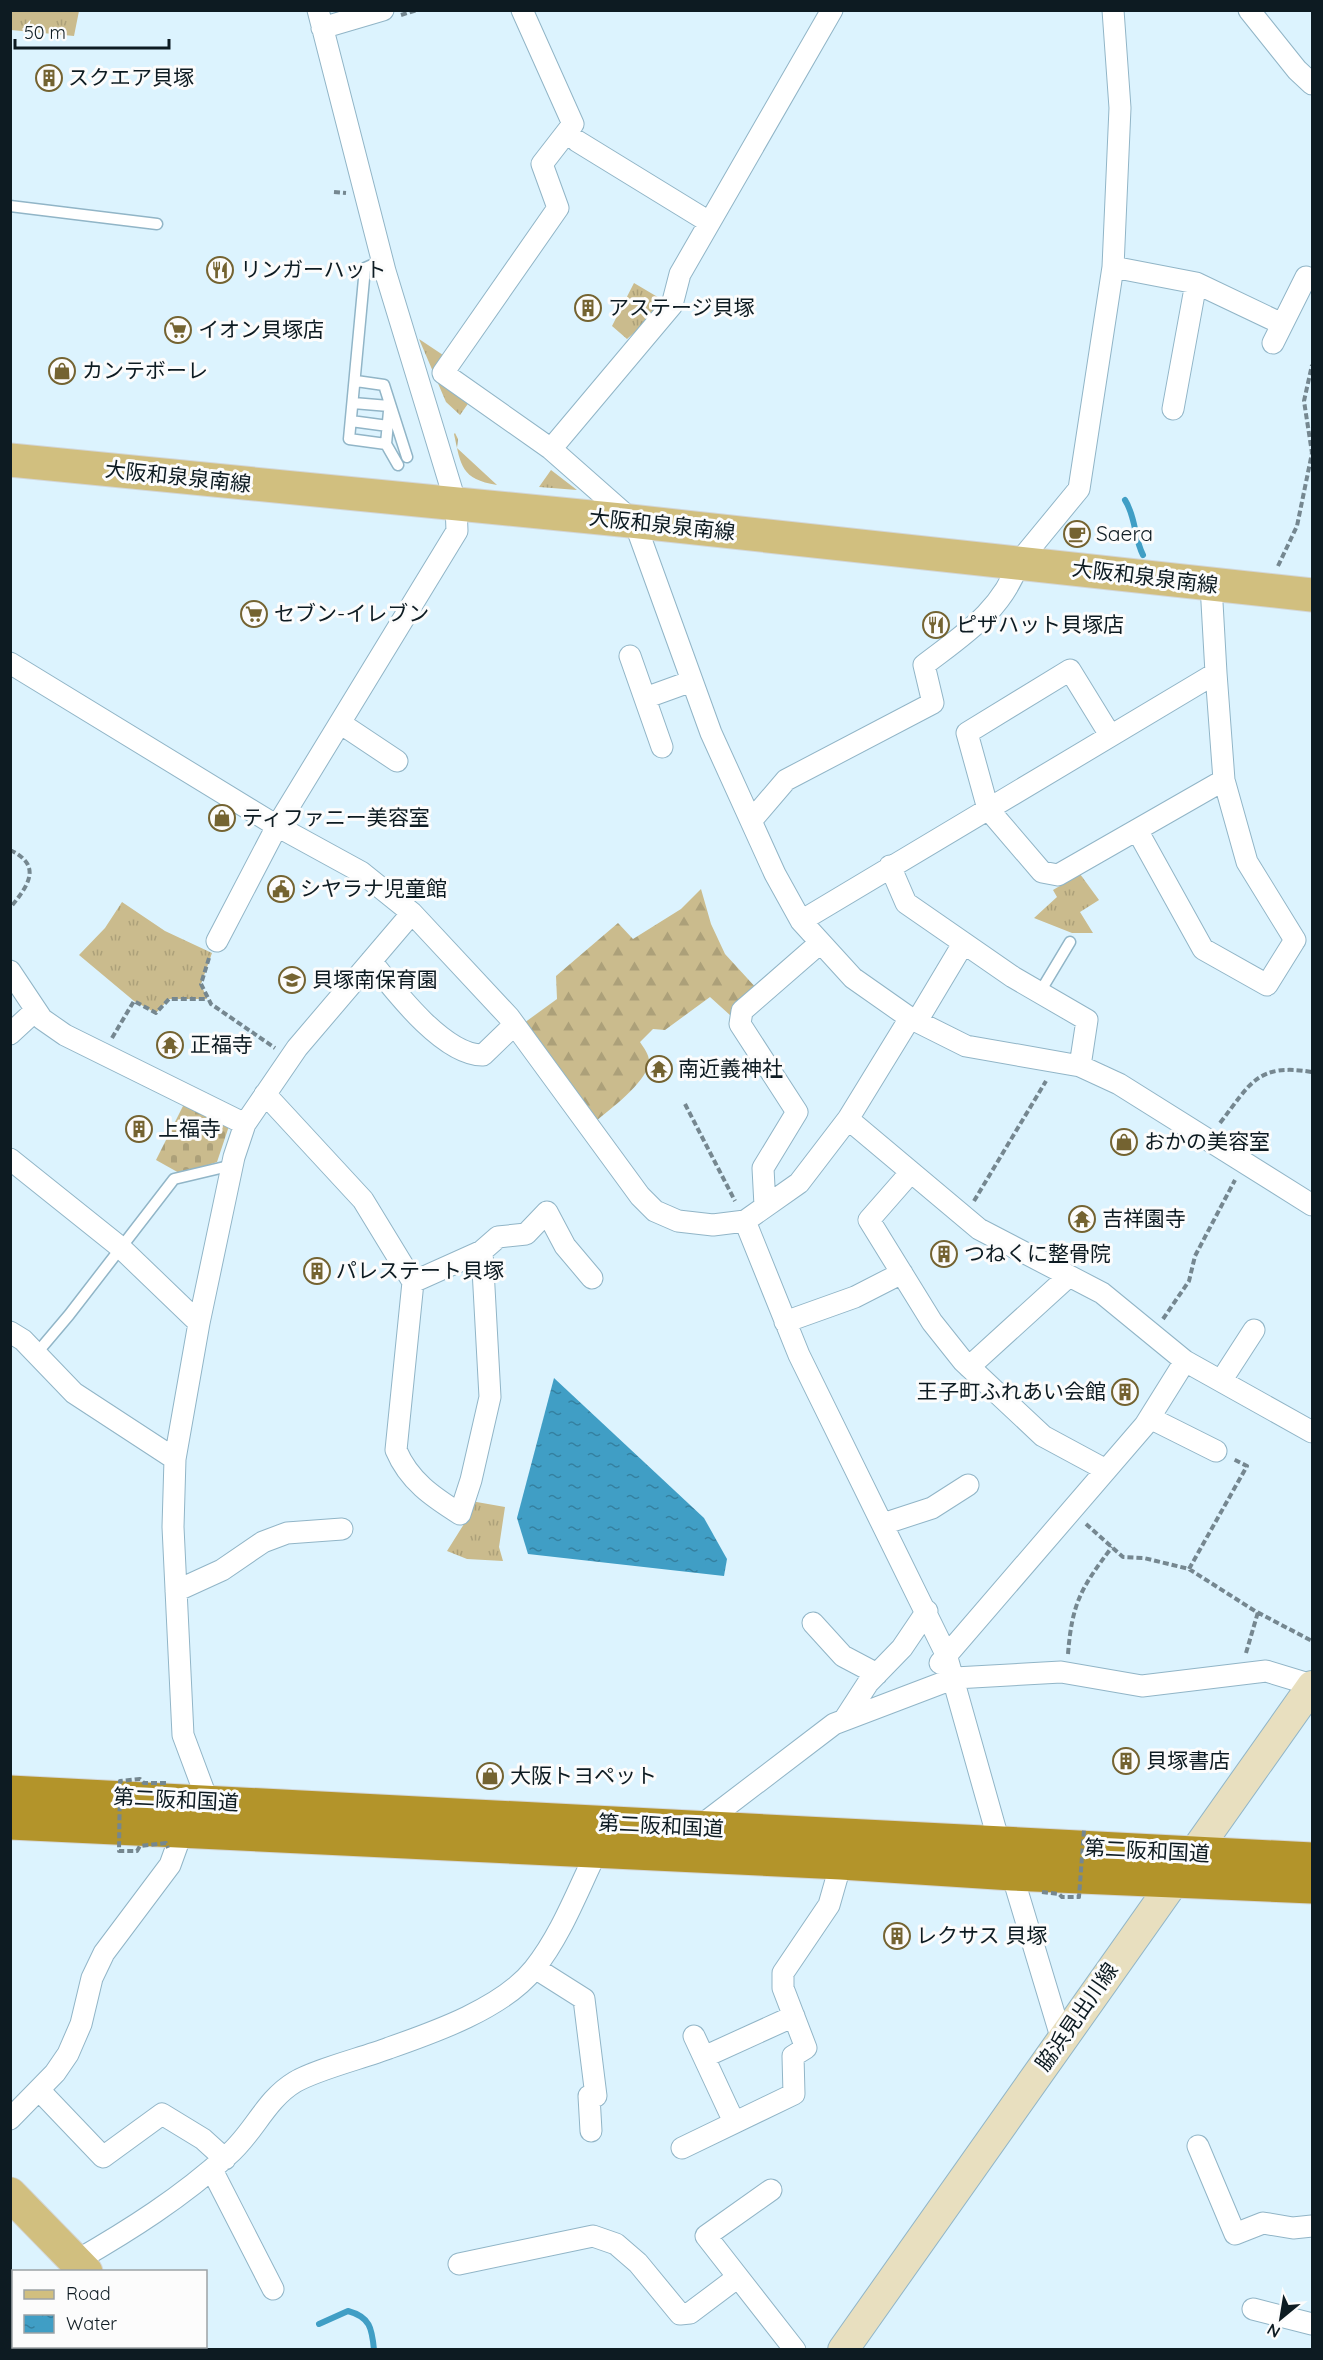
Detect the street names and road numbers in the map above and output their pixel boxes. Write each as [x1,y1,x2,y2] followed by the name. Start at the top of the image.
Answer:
[104,455,253,497] street label: 大阪和泉泉南線
[588,503,737,545] street label: 大阪和泉泉南線
[1071,554,1220,598] street label: 大阪和泉泉南線
[112,1783,240,1815] street label: 第二阪和国道
[597,1809,725,1841] street label: 第二阪和国道
[1083,1834,1211,1866] street label: 第二阪和国道
[1029,1957,1123,2075] street label: 脇浜見出川線

